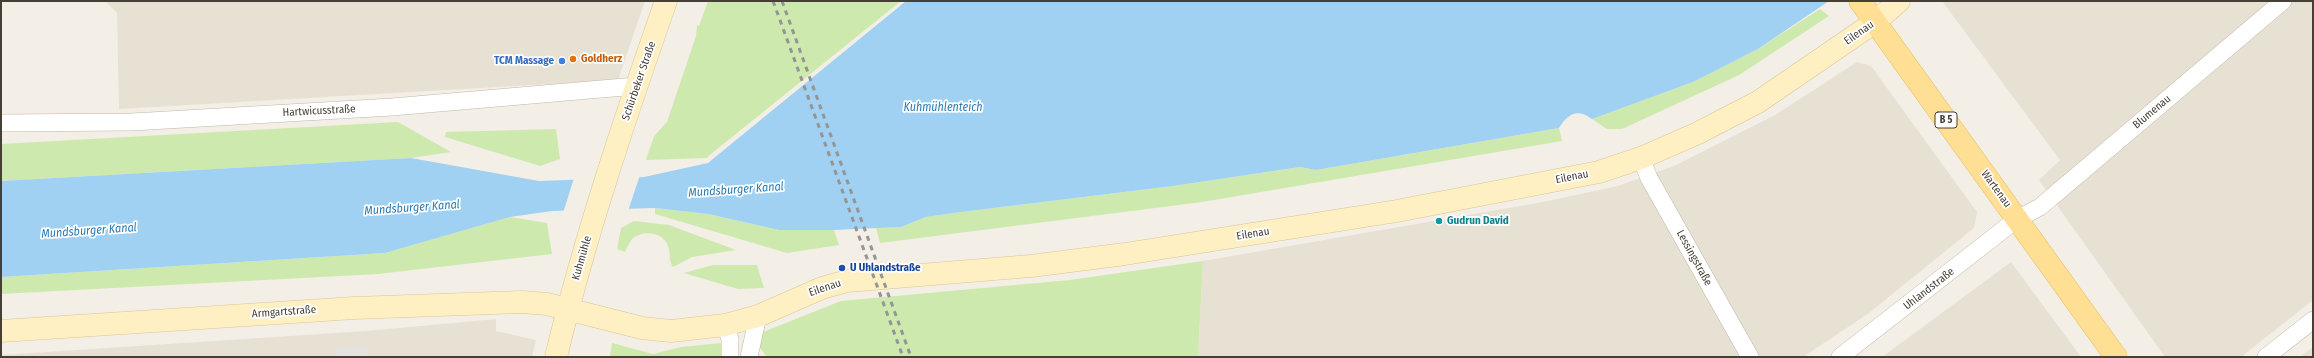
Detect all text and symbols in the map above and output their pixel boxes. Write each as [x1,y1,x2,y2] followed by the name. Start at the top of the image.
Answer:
[1842,18,1876,48] street label: Eilenau
[619,40,659,122] street label: Schürbeker Straße
[581,52,622,66] place label: Goldherz
[494,54,554,68] place label: TCM Massage
[568,54,578,64] marker: Goldherz
[557,56,567,66] marker: TCM Massage
[2130,92,2174,132] street label: Blumenau
[903,101,983,115] water label: Kuhmühlenteich
[282,103,356,119] street label: Hartwicusstraße
[1935,112,1957,128] road number: B 5
[1554,167,1590,187] street label: Eilenau
[1978,168,2014,210] street label: Wartenau
[688,179,784,201] water label: Mundsburger Kanal
[364,197,460,219] water label: Mundsburger Kanal
[1447,214,1509,228] place label: Gudrun David
[1434,216,1444,226] marker: Gudrun David
[41,220,137,242] water label: Mundsburger Kanal
[1236,225,1270,243] street label: Eilenau
[1673,228,1715,288] street label: Lessingstraße
[569,234,595,282] street label: Kuhmühle
[850,261,921,275] place label: U Uhlandstraße
[837,263,847,273] marker: U Uhlandstraße
[1901,265,1957,313] street label: Uhlandstraße
[807,276,843,300] street label: Eilenau
[251,303,317,321] street label: Armgartstraße

